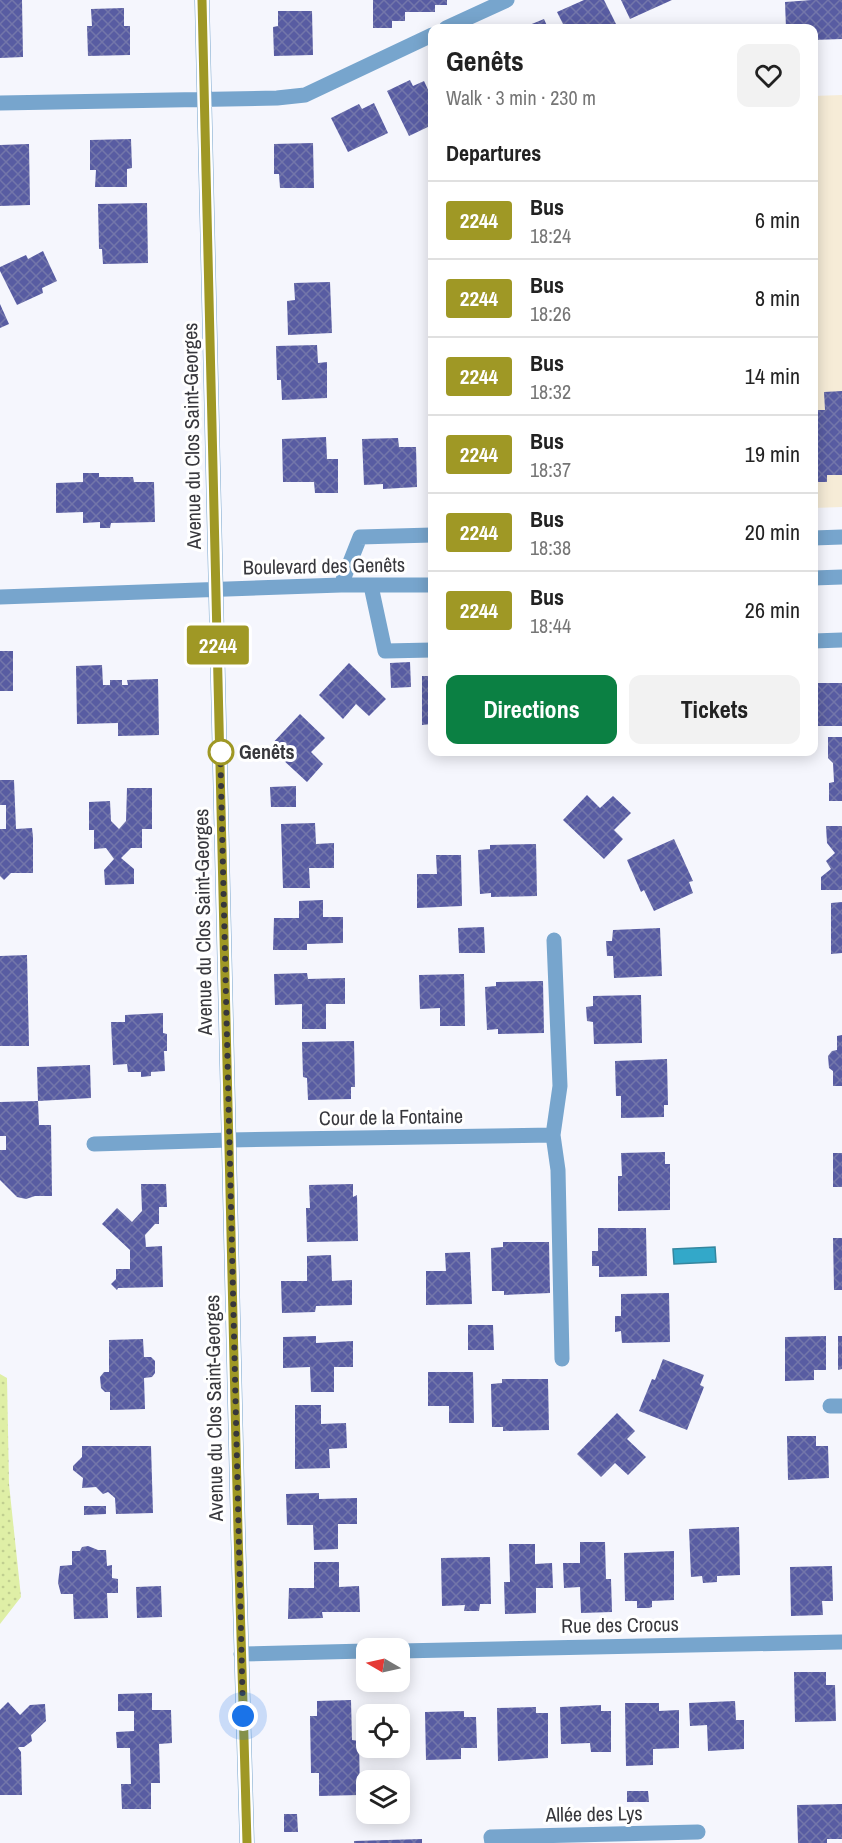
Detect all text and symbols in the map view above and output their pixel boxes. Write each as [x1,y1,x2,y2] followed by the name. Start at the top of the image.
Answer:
[446,42,524,80] text: Genêts
[737,44,800,107] button: heart
[446,84,596,111] text: Walk · 3 min · 230 m
[446,138,541,168] text: Departures
[530,192,564,222] text: Bus
[755,205,800,235] text: 6 min
[460,206,498,235] text: 2244
[530,222,571,249] text: 18:24
[530,270,564,300] text: Bus
[755,283,800,313] text: 8 min
[460,284,498,313] text: 2244
[530,300,571,327] text: 18:26
[176,322,207,551] street label: Avenue du Clos Saint-Georges
[530,348,564,378] text: Bus
[745,361,800,391] text: 14 min
[460,362,498,391] text: 2244
[530,378,571,405] text: 18:32
[530,426,564,456] text: Bus
[745,439,800,469] text: 19 min
[460,440,498,469] text: 2244
[530,456,571,483] text: 18:37
[530,504,564,534] text: Bus
[745,517,800,547] text: 20 min
[460,518,498,547] text: 2244
[530,534,571,561] text: 18:38
[243,551,405,580] street label: Boulevard des Genêts
[530,582,564,612] text: Bus
[745,595,800,625] text: 26 min
[460,596,498,625] text: 2244
[530,612,571,639] text: 18:44
[176,626,260,664] line badge: 2244
[199,631,237,660] text: 2244
[446,675,617,744] button: Directions
[629,675,800,744] button: Tickets
[239,738,295,765] place label: Genêts
[208,739,234,765] marker: Genêts
[187,808,218,1037] street label: Avenue du Clos Saint-Georges
[319,1102,463,1131] street label: Cour de la Fontaine
[198,1294,229,1523] street label: Avenue du Clos Saint-Georges
[561,1610,679,1639] street label: Rue des Crocus
[356,1638,410,1692] north arrow
[356,1638,410,1824] map controls
[228,1701,258,1731] your location
[356,1704,410,1758] button: locate
[356,1770,410,1824] button: layers
[544,1799,643,1828] street label: Allée des Lys

